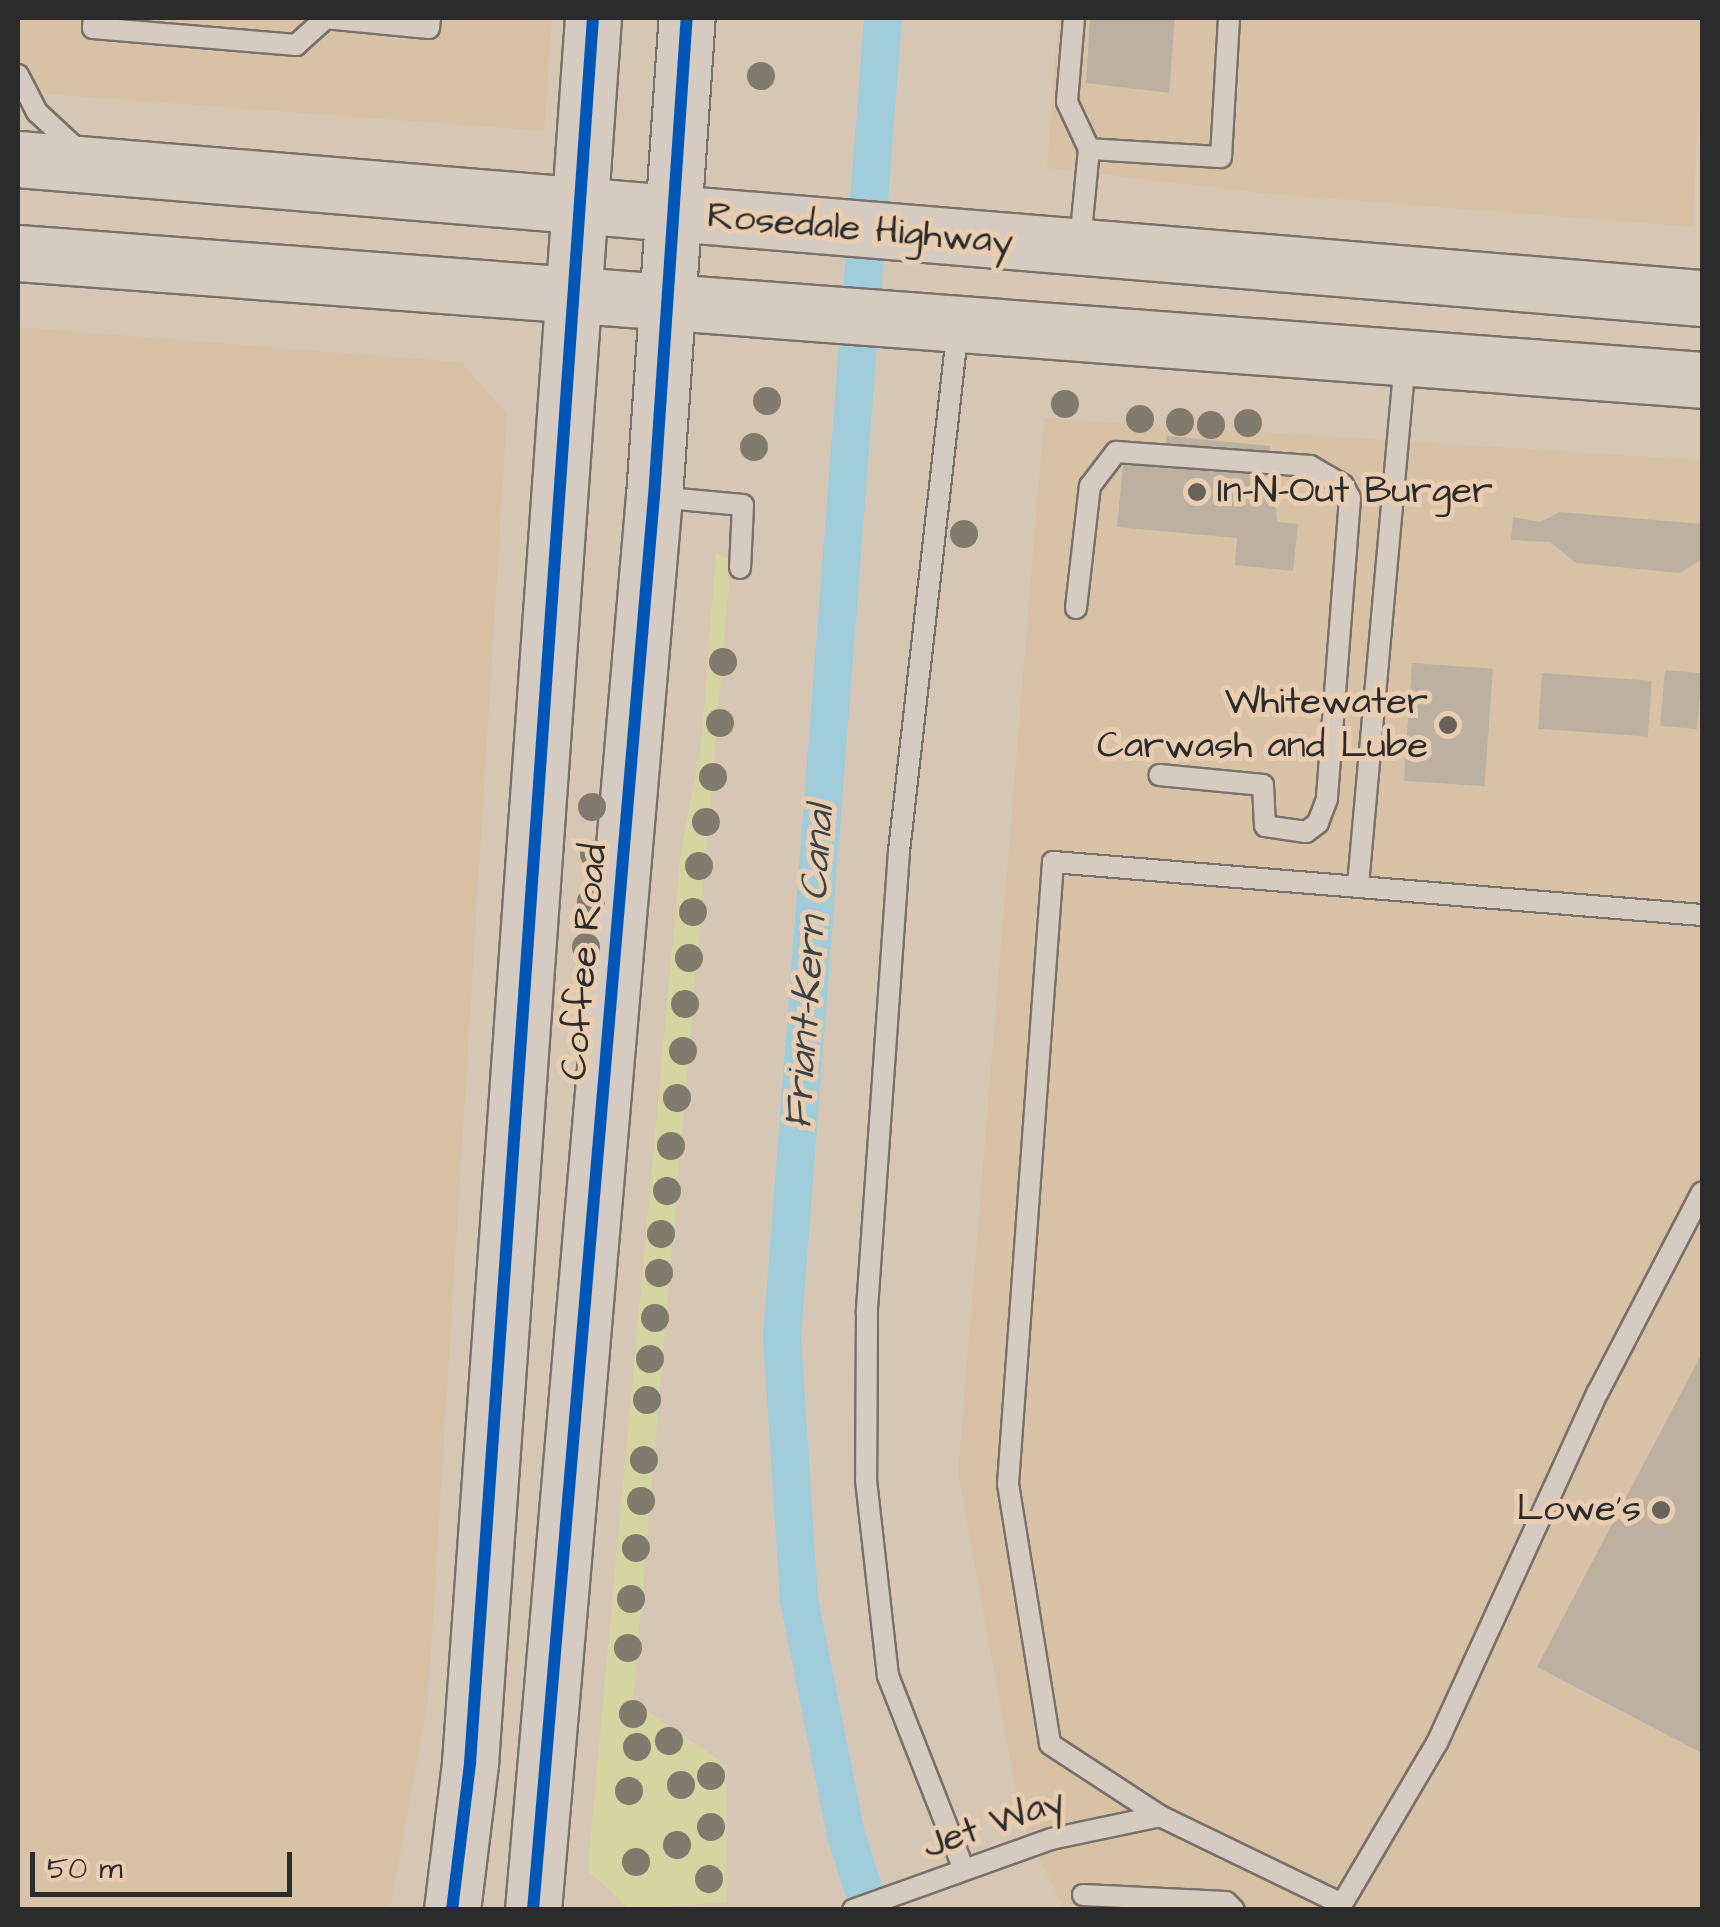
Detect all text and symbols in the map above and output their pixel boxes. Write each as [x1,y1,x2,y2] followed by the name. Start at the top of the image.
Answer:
[705,194,1015,266] street label: Rosedale Highway
[1217,469,1493,515] place label: In-N-Out Burger
[1186,481,1208,503] marker: In-N-Out Burger
[1097,680,1428,769] place label: Whitewater Carwash and Lube
[1437,714,1459,736] marker: Whitewater Carwash and Lube
[775,804,845,1130] water label: Friant-Kern Canal
[552,842,618,1082] street label: Coffee Road
[1517,1487,1641,1533] place label: Lowe's
[1650,1499,1672,1521] marker: Lowe's
[917,1778,1071,1870] street label: Jet Way
[35,1832,298,1894] scale bar
[47,1848,123,1890] text: 50 m

